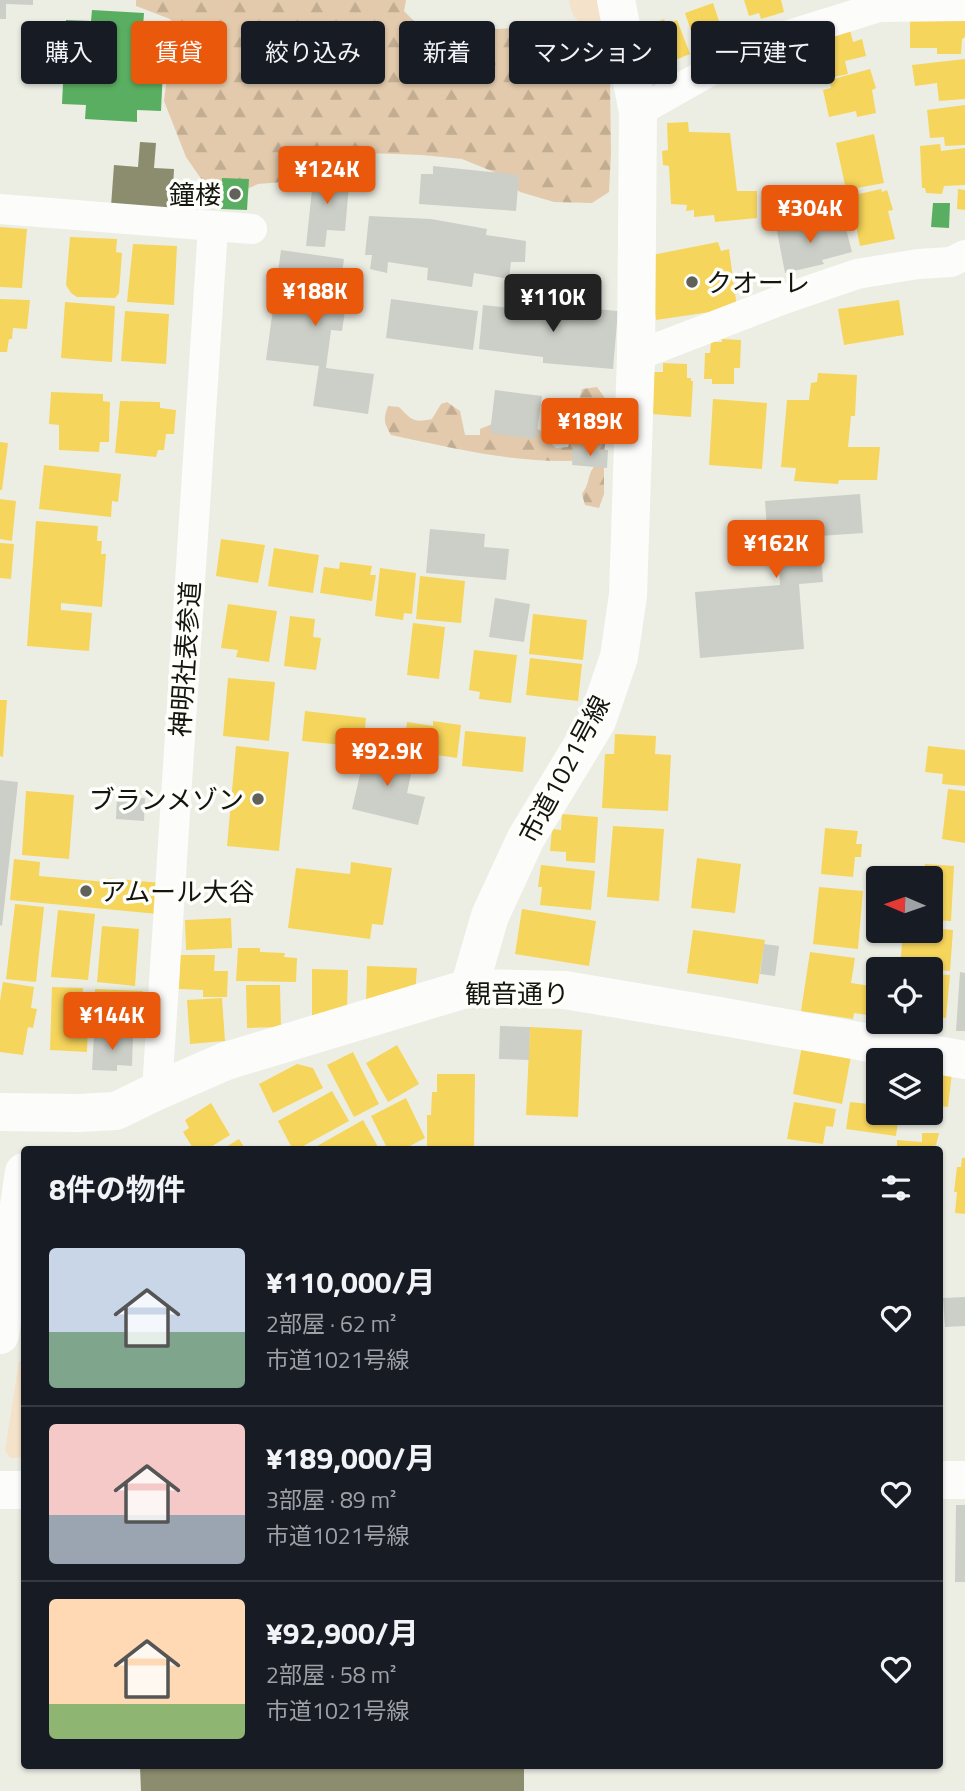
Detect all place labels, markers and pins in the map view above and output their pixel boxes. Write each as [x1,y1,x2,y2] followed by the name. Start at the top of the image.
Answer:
[278,146,376,206] pin: ¥124K
[169,175,221,214] place label: 鐘楼
[227,186,243,202] marker: 鐘楼
[761,186,859,245] pin: ¥304K
[706,263,810,302] place label: クオーレ
[266,268,364,328] pin: ¥188K
[504,274,602,334] pin: ¥110K
[684,274,700,290] marker: クオーレ
[541,398,639,458] pin: ¥189K
[727,520,825,580] pin: ¥162K
[330,728,444,788] pin: ¥92.9K
[89,780,244,819] place label: ブランメゾン
[250,791,266,807] marker: ブランメゾン
[100,872,254,911] place label: アムール大谷
[78,883,94,899] marker: アムール大谷
[63,992,161,1052] pin: ¥144K

